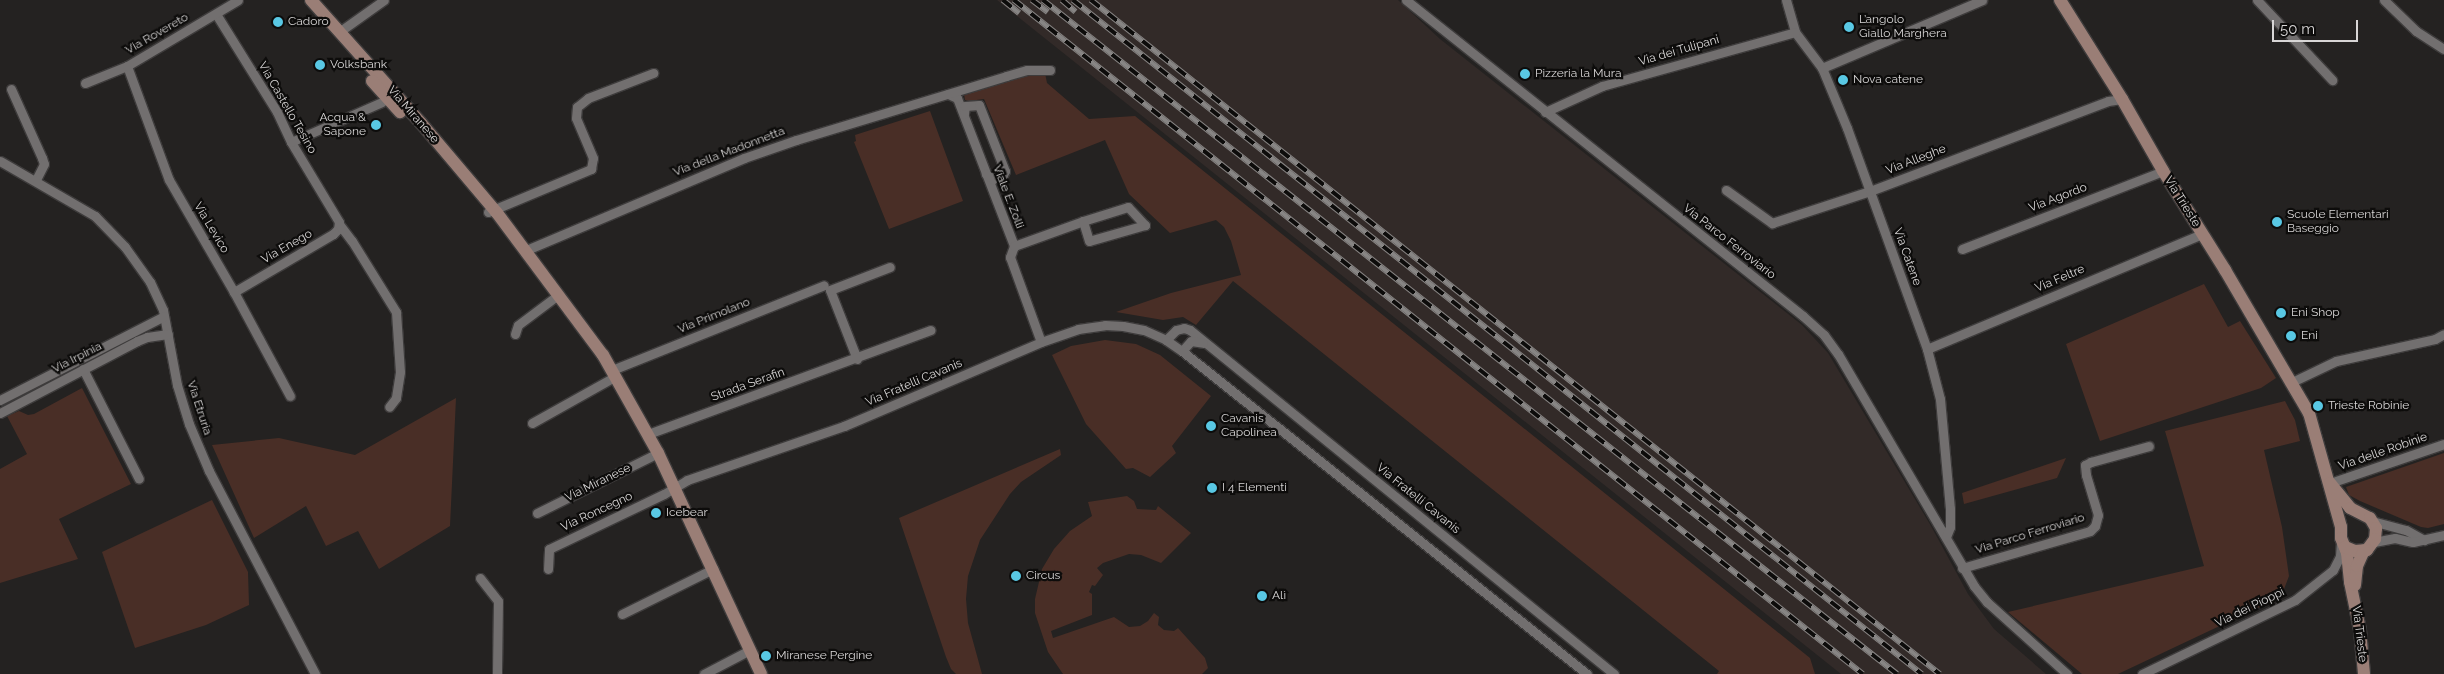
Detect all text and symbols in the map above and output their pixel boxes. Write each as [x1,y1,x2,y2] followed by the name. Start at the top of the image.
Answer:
[123,10,191,58] street label: Via Rovereto
[2274,10,2360,42] scale bar
[1859,13,1947,41] place label: L’angolo Giallo Marghera
[288,15,329,29] place label: Cadoro
[272,16,284,28] marker: Cadoro
[2280,20,2315,38] text: 50 m
[1843,21,1855,33] marker: L’angolo Giallo Marghera
[1637,33,1721,69] street label: Via dei Tulipani
[330,58,387,72] place label: Volksbank
[255,59,319,157] street label: Via Castello Tesino
[314,59,326,71] marker: Volksbank
[1535,67,1621,81] place label: Pizzeria la Mura
[1519,68,1531,80] marker: Pizzeria la Mura
[1853,73,1923,87] place label: Nova catene
[1837,74,1849,86] marker: Nova catene
[384,83,442,147] street label: Via Miranese
[319,111,366,139] place label: Acqua & Sapone
[370,119,382,131] marker: Acqua & Sapone
[671,124,787,180] street label: Via della Madonnetta
[1884,142,1948,178] street label: Via Alleghe
[989,163,1027,231] street label: Viale E. Zolli
[2161,174,2203,230] street label: Via Trieste
[2027,180,2089,216] street label: Via Agordo
[190,200,232,256] street label: Via Levico
[1680,201,1778,283] street label: Via Parco Ferroviario
[2287,208,2389,236] place label: Scuole Elementari Baseggio
[2271,216,2283,228] marker: Scuole Elementari Baseggio
[1890,226,1924,288] street label: Via Catene
[259,227,315,267] street label: Via Enego
[2033,262,2087,296] street label: Via Feltre
[676,295,752,337] street label: Via Primolano
[2291,306,2340,320] place label: Eni Shop
[2275,307,2287,319] marker: Eni Shop
[2301,329,2318,343] place label: Eni
[2285,330,2297,342] marker: Eni
[50,339,104,377] street label: Via Irpinia
[864,356,964,410] street label: Via Fratelli Cavanis
[709,365,787,405] street label: Strada Serafin
[183,379,215,437] street label: Via Etruria
[2328,399,2409,413] place label: Trieste Robinie
[2312,400,2324,412] marker: Trieste Robinie
[1221,412,1277,440] place label: Cavanis Capolinea
[1205,420,1217,432] marker: Cavanis Capolinea
[2337,430,2429,474] street label: Via delle Robinie
[563,461,633,505] street label: Via Miranese
[1373,461,1463,537] street label: Via Fratelli Cavanis
[1222,481,1287,495] place label: I 4 Elementi
[1206,482,1218,494] marker: I 4 Elementi
[559,489,635,535] street label: Via Roncegno
[666,506,708,520] place label: Icebear
[650,507,662,519] marker: Icebear
[1974,511,2086,557] street label: Via Parco Ferroviario
[1026,569,1060,583] place label: Circus
[1010,570,1022,582] marker: Circus
[2213,585,2287,631] street label: Via dei Pioppi
[1272,589,1286,603] place label: Alì
[1256,590,1268,602] marker: Alì
[2348,605,2370,663] street label: Via Trieste
[776,649,872,663] place label: Miranese Pergine
[760,650,772,662] marker: Miranese Pergine

